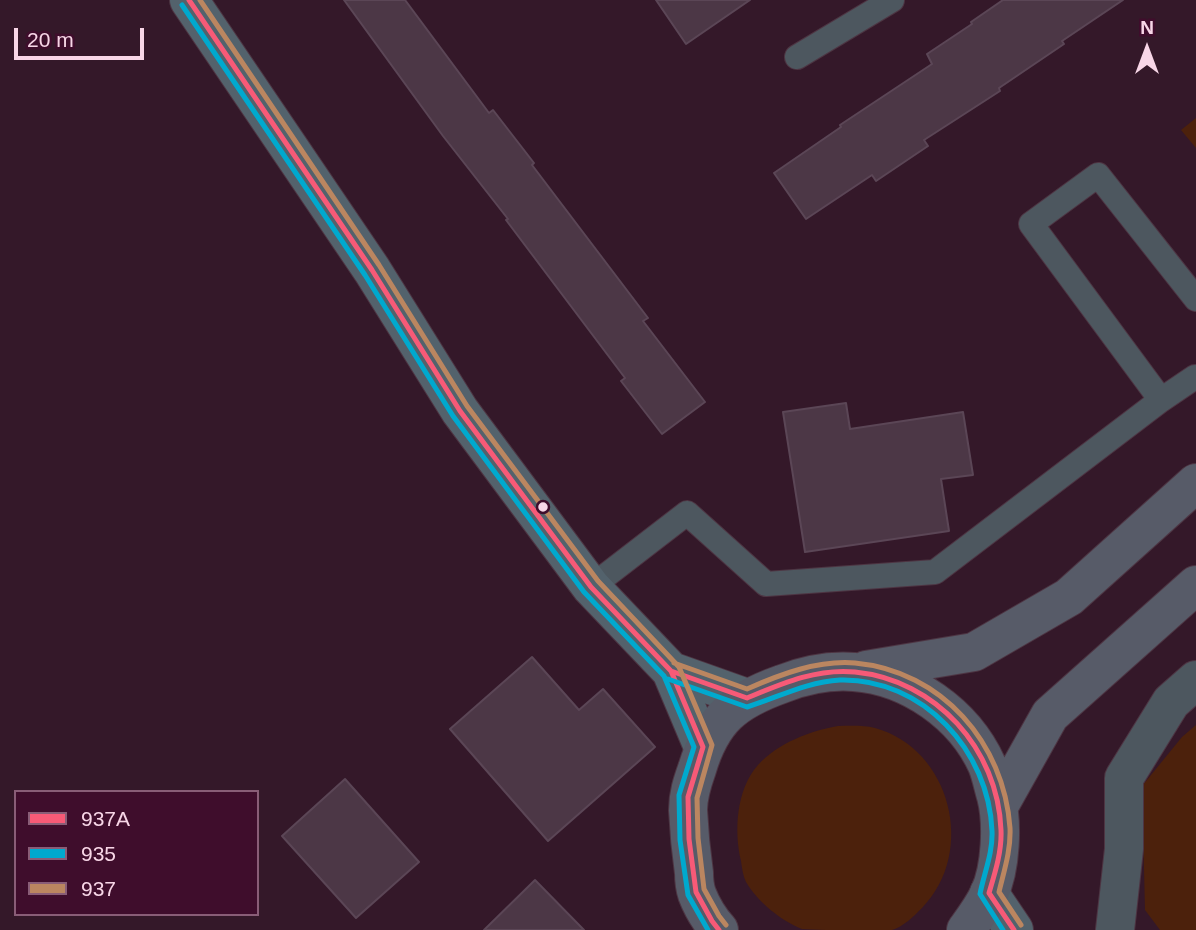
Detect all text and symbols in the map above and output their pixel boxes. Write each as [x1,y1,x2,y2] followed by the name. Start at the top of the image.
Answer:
[18,14,147,58] scale bar
[1112,14,1182,84] north arrow
[1140,17,1154,38] text: N
[27,28,74,51] text: 20 m
[536,500,550,514] unlabelled marker
[14,790,259,916] legend
[81,807,130,830] text: 937A
[81,842,116,865] text: 935
[81,877,116,900] text: 937

